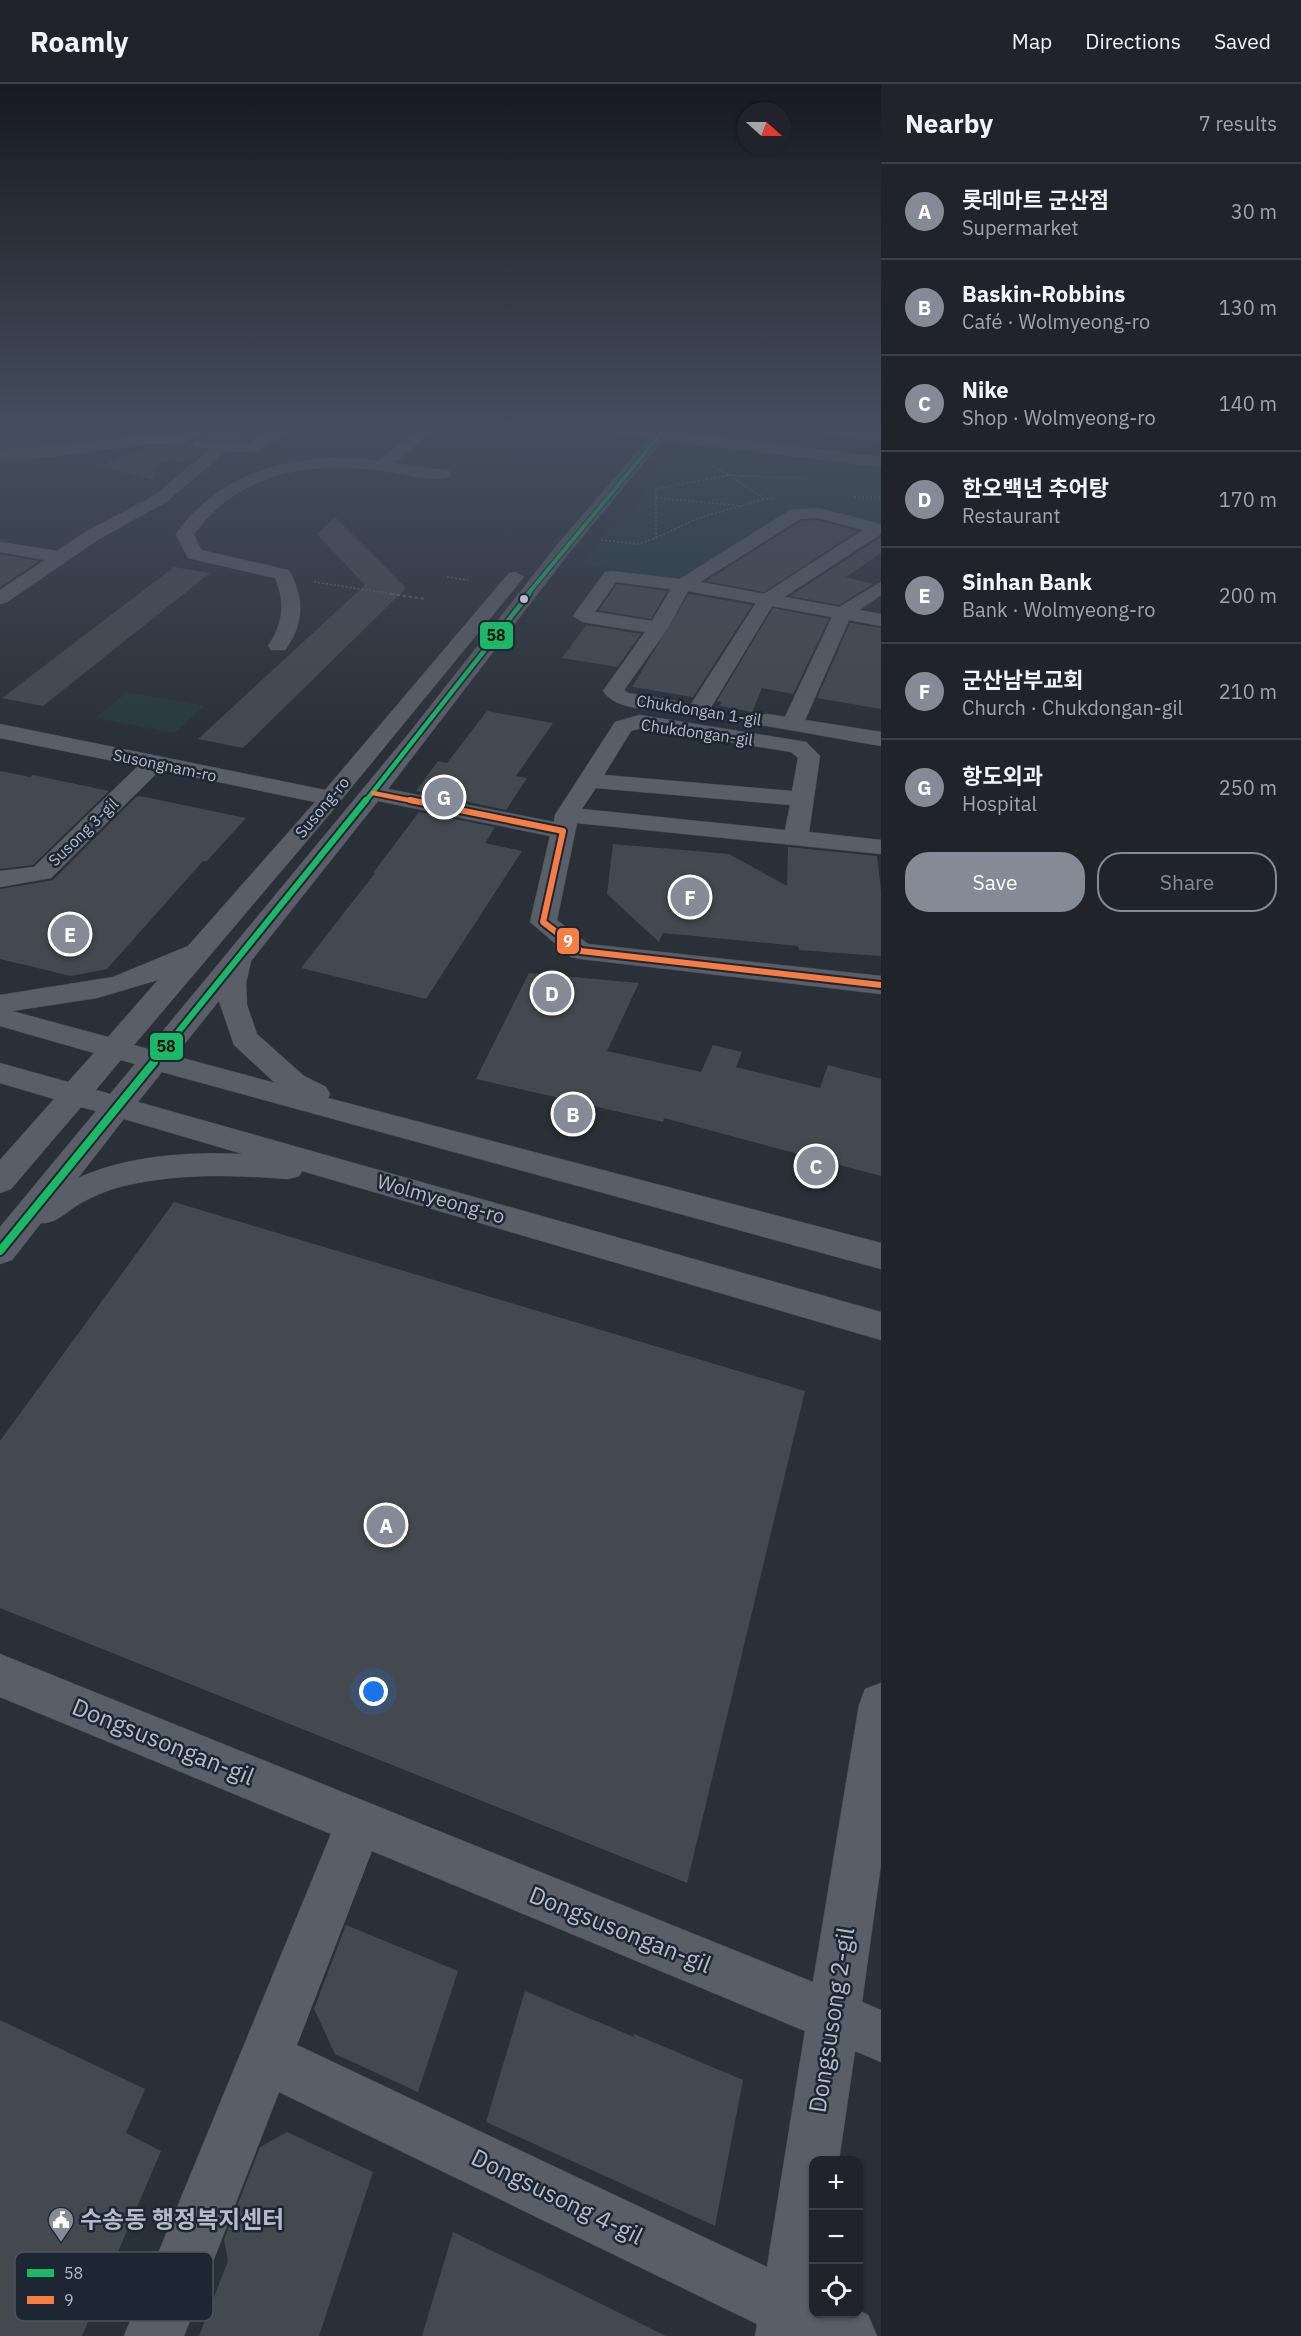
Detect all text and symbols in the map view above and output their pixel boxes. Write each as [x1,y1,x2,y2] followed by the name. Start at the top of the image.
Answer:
[30,23,128,60] text: Roamly
[1012,27,1052,55] text: Map
[1085,27,1181,55] text: Directions
[1214,27,1271,55] text: Saved
[737,102,791,156] north arrow
[905,106,993,140] text: Nearby
[1199,110,1277,137] text: 7 results
[962,185,1109,214] text: 롯데마트 군산점
[918,198,931,225] text: A
[1231,198,1277,225] text: 30 m
[962,214,1079,241] text: Supermarket
[962,279,1125,308] text: Baskin-Robbins
[918,294,931,321] text: B
[1219,294,1277,321] text: 130 m
[962,308,1150,335] text: Café · Wolmyeong-ro
[962,375,1009,404] text: Nike
[918,390,931,417] text: C
[1219,390,1277,417] text: 140 m
[962,404,1156,431] text: Shop · Wolmyeong-ro
[962,473,1109,502] text: 한오백년 추어탕
[918,486,931,513] text: D
[1219,486,1277,513] text: 170 m
[962,502,1060,529] text: Restaurant
[962,567,1092,596] text: Sinhan Bank
[918,582,931,609] text: E
[1219,582,1277,609] text: 200 m
[518,593,530,605] unlabelled marker
[962,596,1155,623] text: Bank · Wolmyeong-ro
[479,621,514,650] line badge: 58
[486,625,506,645] text: 58
[962,665,1083,694] text: 군산남부교회
[919,678,930,705] text: F
[1219,678,1277,705] text: 210 m
[635,690,763,730] street label: Chukdongan 1-gil
[962,694,1183,721] text: Church · Chukdongan-gil
[640,714,754,750] street label: Chukdongan-gil
[111,744,219,786] street label: Susongnam-ro
[962,761,1043,790] text: 항도외과
[291,772,353,842] street label: Susong-ro
[424,774,464,820] pin: G
[917,774,932,801] text: G
[1219,774,1277,801] text: 250 m
[962,790,1037,817] text: Hospital
[44,794,122,870] street label: Susong 3-gil
[905,852,1085,912] button: Save
[1097,852,1277,912] button: Share
[670,874,710,920] pin: F
[50,912,90,956] pin: E
[556,927,580,955] line badge: 9
[563,931,573,951] text: 9
[532,970,572,1016] pin: D
[149,1032,184,1061] line badge: 58
[156,1036,176,1056] text: 58
[554,1092,592,1136] pin: B
[796,1144,836,1188] pin: C
[374,1167,508,1230] street label: Wolmyeong-ro
[366,1502,406,1548] pin: A
[359,1677,388,1706] your location
[68,1690,259,1792] street label: Dongsusongan-gil
[525,1878,716,1980] street label: Dongsusongan-gil
[801,1925,861,2115] street label: Dongsusong 2-gil
[466,2141,649,2252] street label: Dongsusong 4-gil
[809,2156,863,2318] map controls
[809,2156,863,2210] button: +
[80,2203,284,2235] place label: 수송동 행정복지센터
[46,2205,76,2243] public building icon: 수송동 행정복지센터
[809,2210,863,2264] button: −
[15,2252,213,2321] legend
[64,2263,83,2283] text: 58
[809,2264,863,2318] button: locate
[64,2290,74,2310] text: 9

